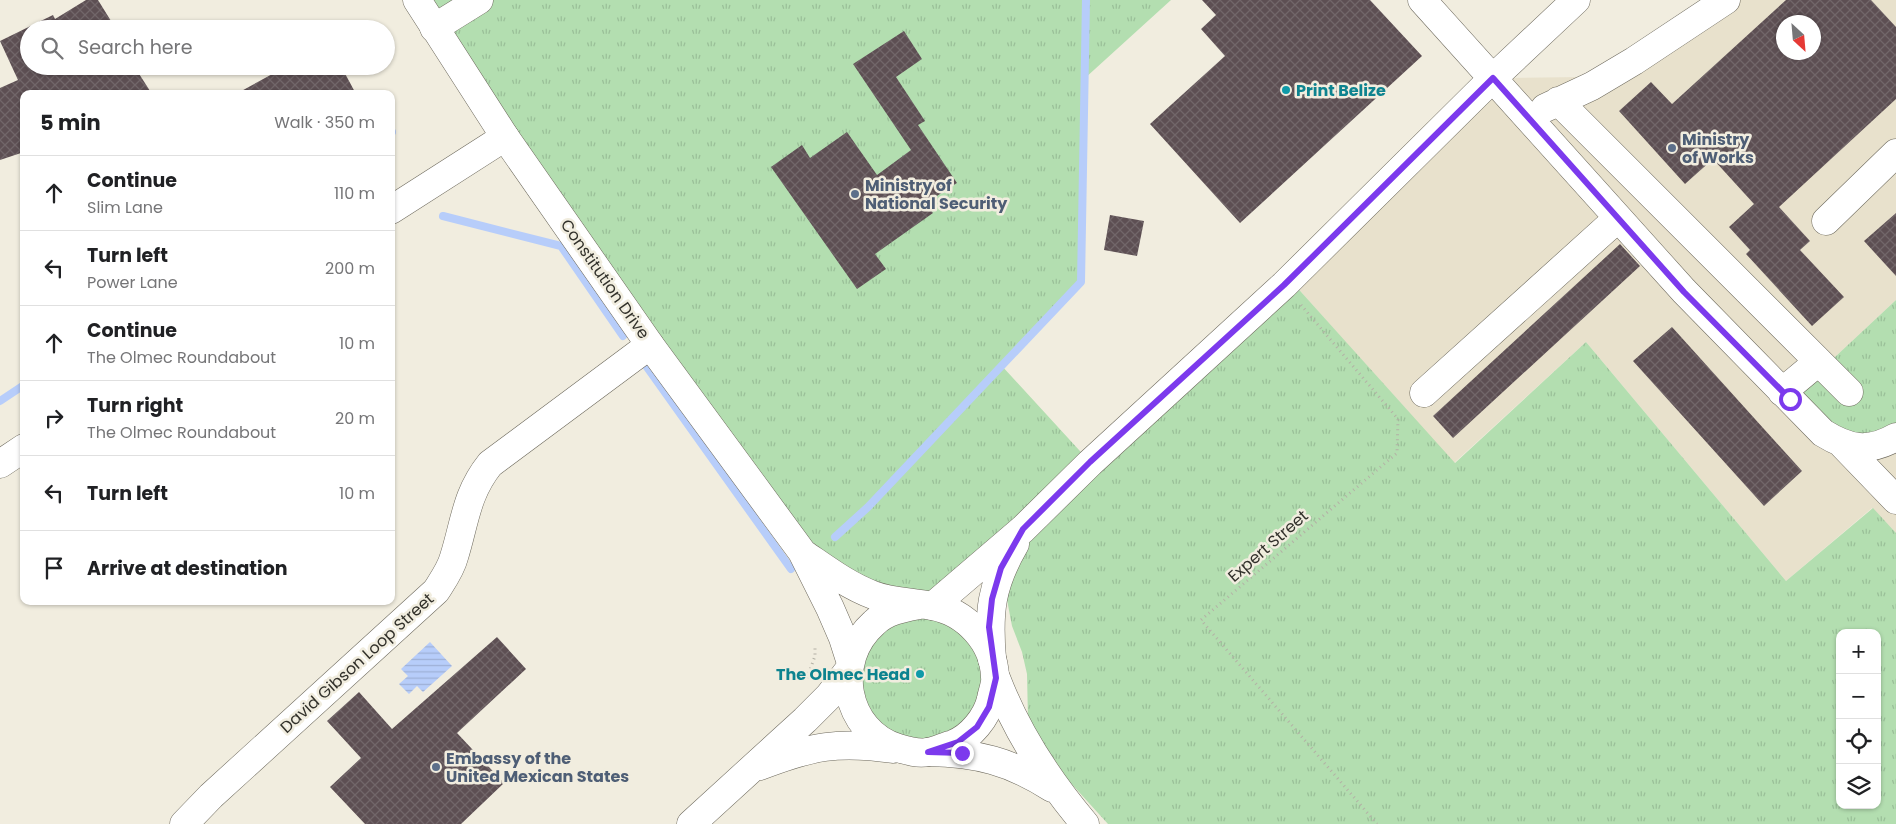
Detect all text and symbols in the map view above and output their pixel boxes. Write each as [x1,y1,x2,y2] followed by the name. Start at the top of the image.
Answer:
[1776,15,1821,60] north arrow
[20,20,395,75] search box
[38,34,66,62] icon: search
[78,34,192,61] text: Search here
[1296,79,1386,102] place label: Print Belize
[1280,84,1292,96] marker: Print Belize
[40,108,101,137] text: 5 min
[274,111,375,134] text: Walk · 350 m
[1682,128,1754,169] place label: Ministry of Works
[1666,142,1678,154] marker: Ministry of Works
[87,167,177,194] text: Continue
[865,174,1008,215] place label: Ministry of National Security
[40,179,68,207] icon: ahead
[334,182,375,205] text: 110 m
[849,188,861,200] marker: Ministry of National Security
[87,196,163,219] text: Slim Lane
[555,214,655,344] street label: Constitution Drive
[87,242,168,269] text: Turn left
[40,254,68,282] icon: left
[325,257,375,280] text: 200 m
[87,271,178,294] text: Power Lane
[87,317,177,344] text: Continue
[40,329,68,357] icon: ahead
[339,332,375,355] text: 10 m
[87,346,276,369] text: The Olmec Roundabout
[1779,388,1802,411] route start
[87,392,183,419] text: Turn right
[40,404,68,432] icon: right
[335,407,375,430] text: 20 m
[87,421,276,444] text: The Olmec Roundabout
[40,479,68,507] icon: left
[87,480,168,507] text: Turn left
[339,482,375,505] text: 10 m
[1223,505,1313,587] street label: Expert Street
[40,554,68,582] icon: arrive
[87,555,288,582] text: Arrive at destination
[275,588,439,738] street label: David Gibson Loop Street
[1836,629,1881,809] map controls
[1836,629,1881,674] button: +
[776,663,910,686] place label: The Olmec Head
[914,668,926,680] marker: The Olmec Head
[1836,674,1881,719] button: −
[1836,719,1881,764] button: locate
[951,742,974,765] route end
[446,747,629,788] place label: Embassy of the United Mexican States
[430,761,442,773] marker: Embassy of the United Mexican States
[1836,764,1881,809] button: layers

